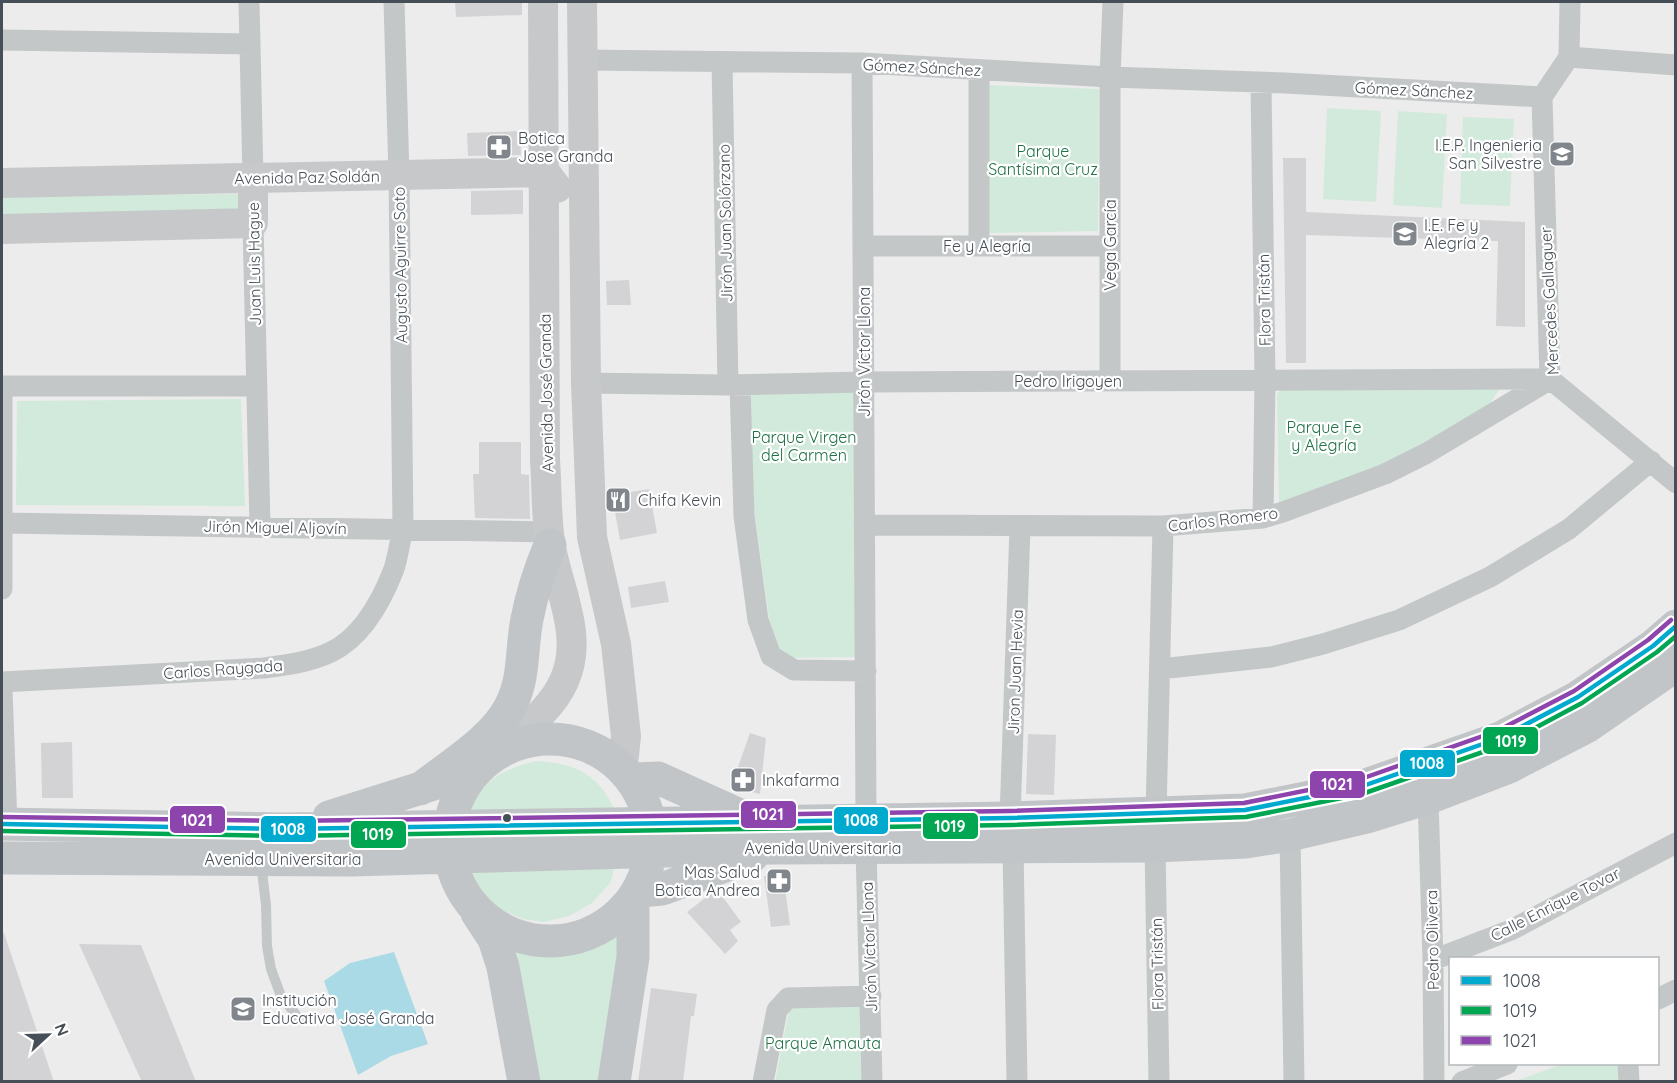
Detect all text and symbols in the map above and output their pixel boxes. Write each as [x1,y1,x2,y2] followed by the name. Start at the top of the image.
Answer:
[862,54,982,80] street label: Gómez Sánchez
[1354,77,1474,103] street label: Gómez Sánchez
[518,128,613,166] place label: Botica Jose Granda
[484,132,514,162] pharmacy icon: Botica Jose Granda
[1435,135,1542,173] place label: I.E.P. Ingenieria San Silvestre
[1547,139,1577,169] school or university icon: I.E.P. Ingenieria San Silvestre
[988,141,1098,179] park label: Parque Santísima Cruz
[714,144,736,302] street label: Jirón Juan Solórzano
[234,166,380,188] street label: Avenida Paz Soldán
[389,186,411,344] street label: Augusto Aguirre Soto
[1100,199,1120,291] street label: Vega García
[243,202,265,326] street label: Juan Luis Hague
[1424,215,1489,253] place label: I.E. Fe y Alegría 2
[1390,219,1420,249] school or university icon: I.E. Fe y Alegría 2
[1535,226,1563,376] street label: Mercedes Gallaguer
[943,236,1031,256] street label: Fe y Alegría
[1253,254,1275,346] street label: Flora Tristán
[854,287,874,417] street label: Jirón Víctor Llona
[535,313,557,473] street label: Avenida José Granda
[1014,371,1122,391] street label: Pedro Irigoyen
[1286,417,1362,455] park label: Parque Fe y Alegría
[751,427,857,465] park label: Parque Virgen del Carmen
[603,485,633,515] restaurant icon: Chifa Kevin
[638,490,721,510] place label: Chifa Kevin
[1167,502,1279,536] street label: Carlos Romero
[203,516,347,538] street label: Jirón Miguel Aljovín
[1003,609,1027,735] street label: Jiron Juan Hevia
[163,655,283,683] street label: Carlos Raygada
[1482,726,1539,755] line badge: 1019
[1495,731,1527,751] text: 1019
[1399,749,1456,778] line badge: 1008
[1410,753,1445,773] text: 1008
[728,765,758,795] pharmacy icon: Inkafarma
[762,770,839,790] place label: Inkafarma
[1309,770,1366,799] line badge: 1021
[1321,774,1353,794] text: 1021
[740,800,797,829] line badge: 1021
[752,804,784,824] text: 1021
[169,805,226,834] line badge: 1021
[833,806,889,835] line badge: 1008
[181,810,213,830] text: 1021
[844,810,879,830] text: 1008
[501,812,513,824] unlabelled marker
[922,812,979,840] line badge: 1019
[260,815,317,843] line badge: 1008
[934,816,966,836] text: 1019
[271,819,306,839] text: 1008
[350,820,407,849] line badge: 1019
[362,824,394,844] text: 1019
[745,838,901,858] street label: Avenida Universitaria
[205,849,361,869] street label: Avenida Universitaria
[655,862,760,900] place label: Mas Salud Botica Andrea
[1487,863,1623,945] street label: Calle Enrique Tovar
[764,866,794,896] pharmacy icon: Mas Salud Botica Andrea
[857,881,881,1013] street label: Jirón Víctor Llona
[1421,890,1443,990] street label: Pedro Olivera
[1146,918,1168,1010] street label: Flora Tristán
[1449,957,1659,1065] legend
[1503,969,1541,992] text: 1008
[262,990,435,1028] place label: Institución Educativa José Granda
[228,994,258,1024] school or university icon: Institución Educativa José Granda
[1503,999,1537,1022] text: 1019
[18,1005,78,1065] north arrow
[50,1020,73,1039] text: N
[1503,1029,1537,1052] text: 1021
[765,1033,881,1053] park label: Parque Amauta

